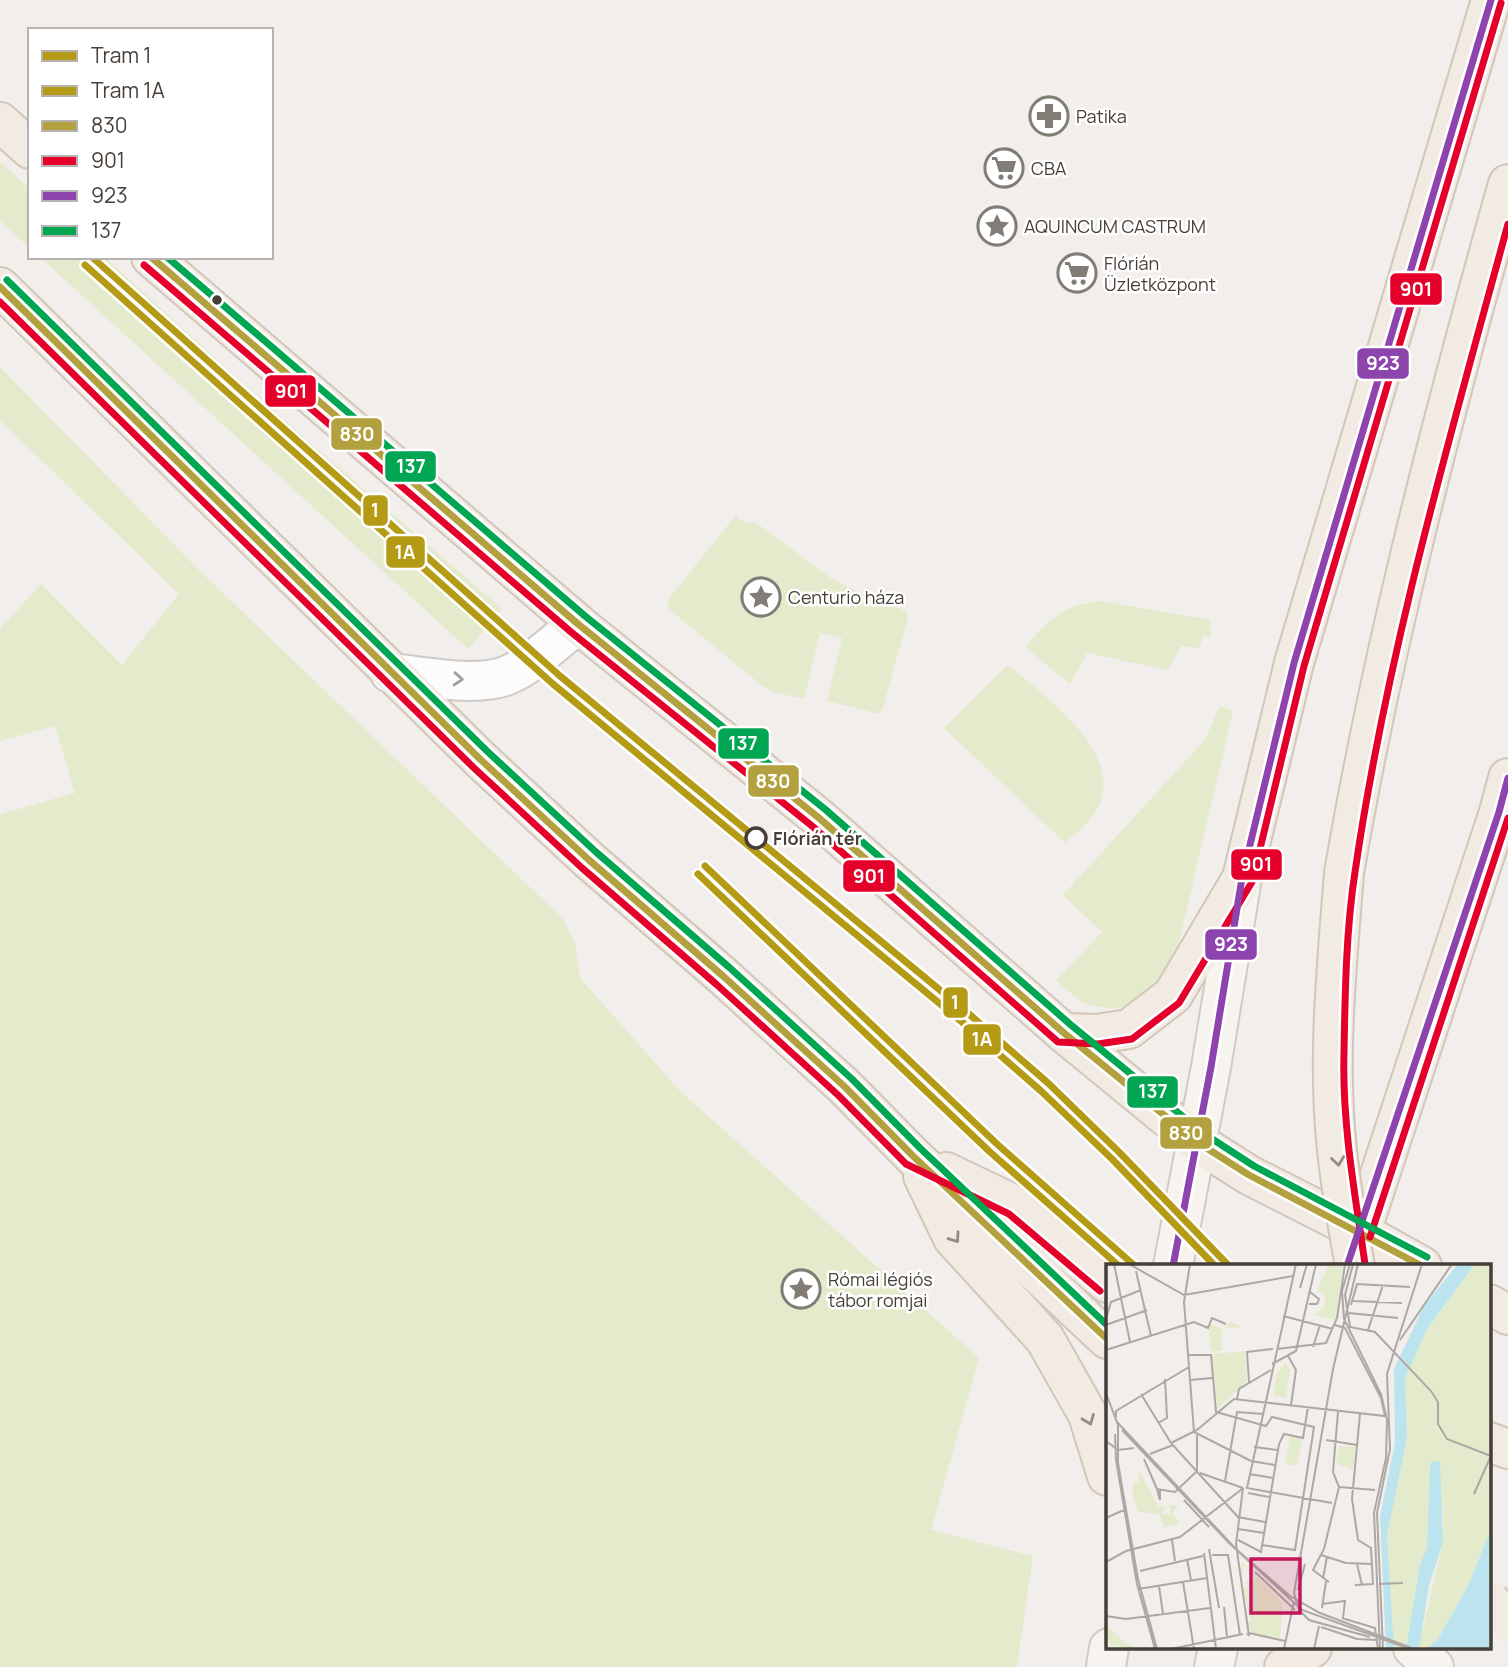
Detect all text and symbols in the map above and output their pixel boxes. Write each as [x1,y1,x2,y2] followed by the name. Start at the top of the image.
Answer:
[28,28,273,259] legend
[91,41,152,69] text: Tram 1
[91,76,165,104] text: Tram 1A
[1028,95,1070,137] pharmacy icon: Patika
[1076,104,1127,128] place label: Patika
[91,111,128,139] text: 830
[91,146,125,174] text: 901
[983,147,1025,189] supermarket icon: CBA
[1031,156,1067,180] place label: CBA
[91,181,128,209] text: 923
[976,205,1018,247] place icon: AQUINCUM CASTRUM
[1024,214,1206,238] place label: AQUINCUM CASTRUM
[91,216,121,244] text: 137
[1104,251,1216,296] place label: Flórián Üzletközpont
[1056,252,1098,294] supermarket icon: Flórián Üzletközpont
[1389,272,1443,306] line badge: 901
[1400,276,1432,302] text: 901
[210,293,224,307] unlabelled marker
[1356,347,1410,380] line badge: 923
[1366,350,1400,376] text: 923
[264,374,317,408] line badge: 901
[275,378,307,404] text: 901
[330,417,383,451] line badge: 830
[339,421,375,447] text: 830
[384,450,437,483] line badge: 137
[396,453,426,479] text: 137
[362,494,389,527] line badge: 1
[371,497,379,523] text: 1
[385,535,426,569] line badge: 1A
[394,539,416,565] text: 1A
[740,576,782,618] place icon: Centurio háza
[788,585,904,609] place label: Centurio háza
[453,671,464,686] one-way arrow
[717,727,770,760] line badge: 137
[728,730,758,756] text: 137
[747,764,800,798] line badge: 830
[755,768,791,794] text: 830
[773,826,862,850] place label: Flórián tér
[745,827,767,849] marker: Flórián tér
[1230,848,1283,881] line badge: 901
[1240,851,1272,877] text: 901
[842,859,896,893] line badge: 901
[853,863,885,889] text: 901
[1204,928,1258,961] line badge: 923
[1214,931,1248,957] text: 923
[942,986,969,1019] line badge: 1
[951,989,959,1015] text: 1
[962,1023,1002,1056] line badge: 1A
[971,1026,993,1052] text: 1A
[1126,1075,1179,1109] line badge: 137
[1138,1078,1168,1104] text: 137
[1159,1116,1213,1150] line badge: 830
[1168,1120,1204,1146] text: 830
[1331,1156,1346,1167] one-way arrow
[947,1230,959,1243] one-way arrow
[1106,1264,1490,1650] inset map
[828,1267,933,1312] place label: Római légiós tábor romjai
[780,1268,822,1310] place icon: Római légiós tábor romjai
[1080,1413,1094,1425] one-way arrow

